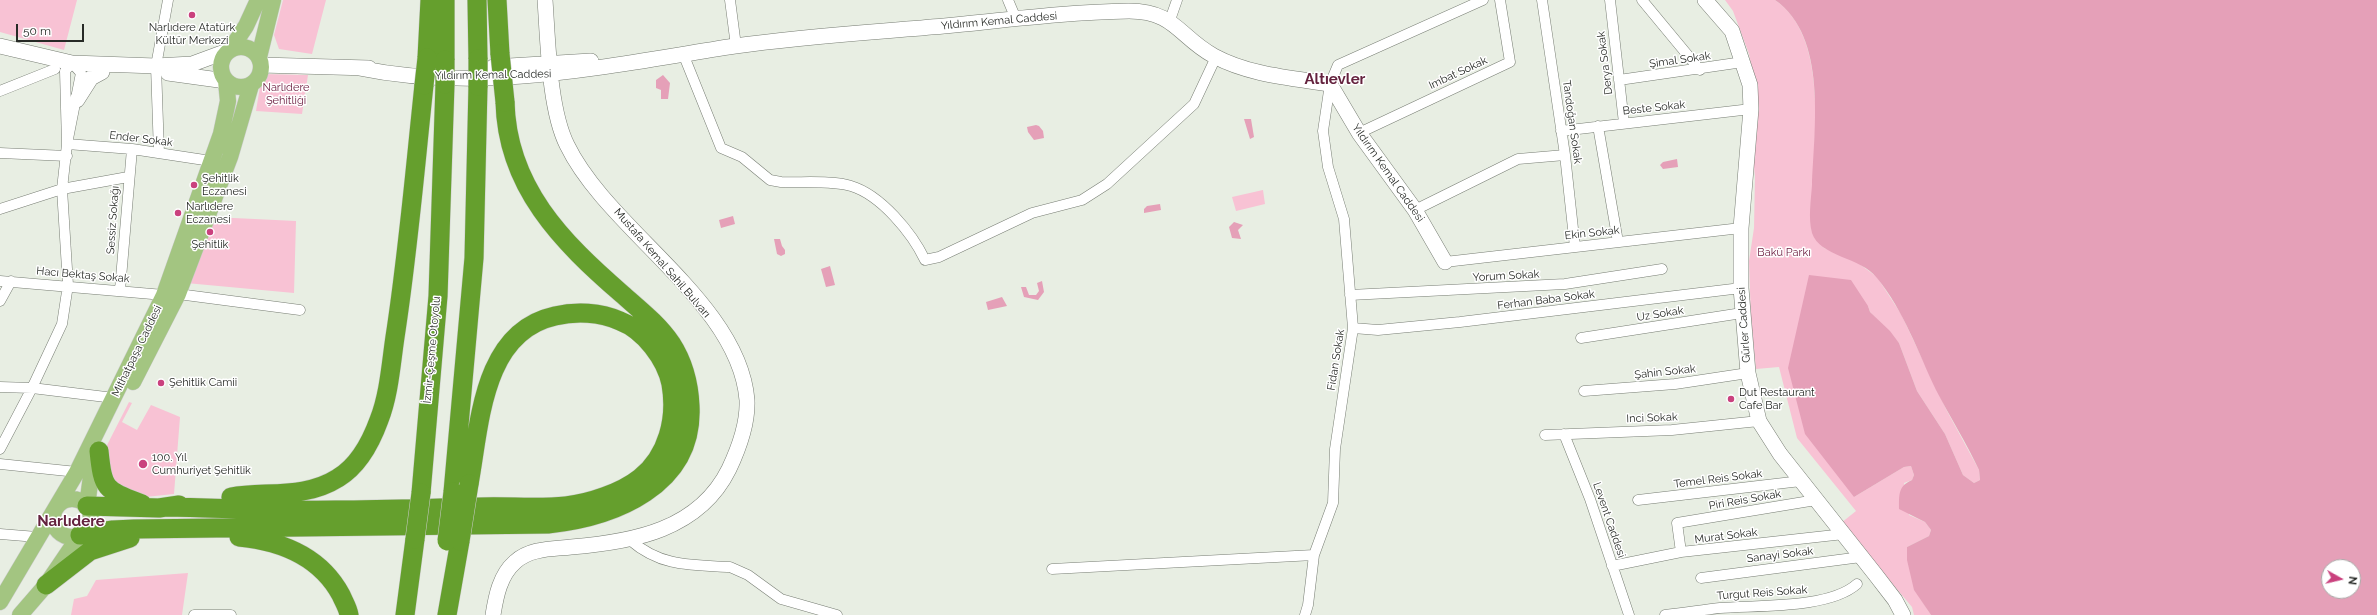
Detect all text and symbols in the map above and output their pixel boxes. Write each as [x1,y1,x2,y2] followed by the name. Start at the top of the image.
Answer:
[940,9,1058,33] street label: Yıldırım Kemal Caddesi
[187,10,197,20] marker: Narlıdere Atatürk Kültür Merkezi
[18,16,86,42] scale bar
[149,21,235,47] place label: Narlıdere Atatürk Kültür Merkezi
[23,24,51,38] text: 50 m
[1595,31,1615,95] street label: Derya Sokak
[1648,49,1712,71] street label: Şimal Sokak
[1427,54,1489,92] street label: Imbat Sokak
[435,67,551,83] street label: Yıldırım Kemal Caddesi
[1305,70,1365,88] district label: Altıevler
[1560,79,1584,165] street label: Tandoğan Sokak
[262,81,310,107] park label: Narlıdere Şehitliği
[1622,98,1686,118] street label: Beste Sokak
[1349,121,1427,225] street label: Yıldırım Kemal Caddesi
[108,129,174,149] street label: Ender Sokak
[202,172,247,198] place label: Şehitlik Eczanesi
[189,180,199,190] marker: Şehitlik Eczanesi
[104,185,122,255] street label: Sessiz Sokağı
[186,200,233,226] place label: Narlıdere Eczanesi
[611,206,713,320] street label: Mustafa Kemal Sahil Bulvarı
[173,208,183,218] marker: Narlıdere Eczanesi
[1564,224,1620,242] street label: Ekin Sokak
[205,227,215,237] marker: Şehitlik
[192,238,228,252] place label: Şehitlik
[1757,246,1811,260] park label: Bakü Parkı
[36,264,130,286] street label: Hacı Bektaş Sokak
[1472,268,1540,284] street label: Yorum Sokak
[1497,287,1595,313] street label: Ferhan Baba Sokak
[1735,287,1753,363] street label: Gürler Caddesi
[421,296,443,404] street label: İzmir-Çeşme Otoyolu
[109,303,165,399] street label: Mithatpaşa Caddesi
[1636,304,1684,324] street label: Uz Sokak
[1325,328,1347,392] street label: Fidan Sokak
[1634,362,1696,382] street label: Şahin Sokak
[169,376,237,390] place label: Şehitlik Camii
[156,378,166,388] marker: Şehitlik Camii
[1739,386,1815,412] place label: Dut Restaurant Cafe Bar
[1726,394,1736,404] marker: Dut Restaurant Cafe Bar
[1626,411,1678,425] street label: Inci Sokak
[152,451,251,477] place label: 100. Yıl Cumhuriyet Şehitlik
[137,458,149,470] marker: 100. Yıl Cumhuriyet Şehitlik
[1673,467,1763,491] street label: Temel Reis Sokak
[1590,481,1628,559] street label: Levent Caddesi
[1708,487,1782,513] street label: Piri Reis Sokak
[37,512,105,530] district label: Narlıdere
[1694,526,1758,546] street label: Murat Sokak
[1746,544,1814,566] street label: Sanayi Sokak
[2321,559,2361,599] north arrow
[2345,576,2359,586] text: N
[1716,583,1808,603] street label: Turgut Reis Sokak

